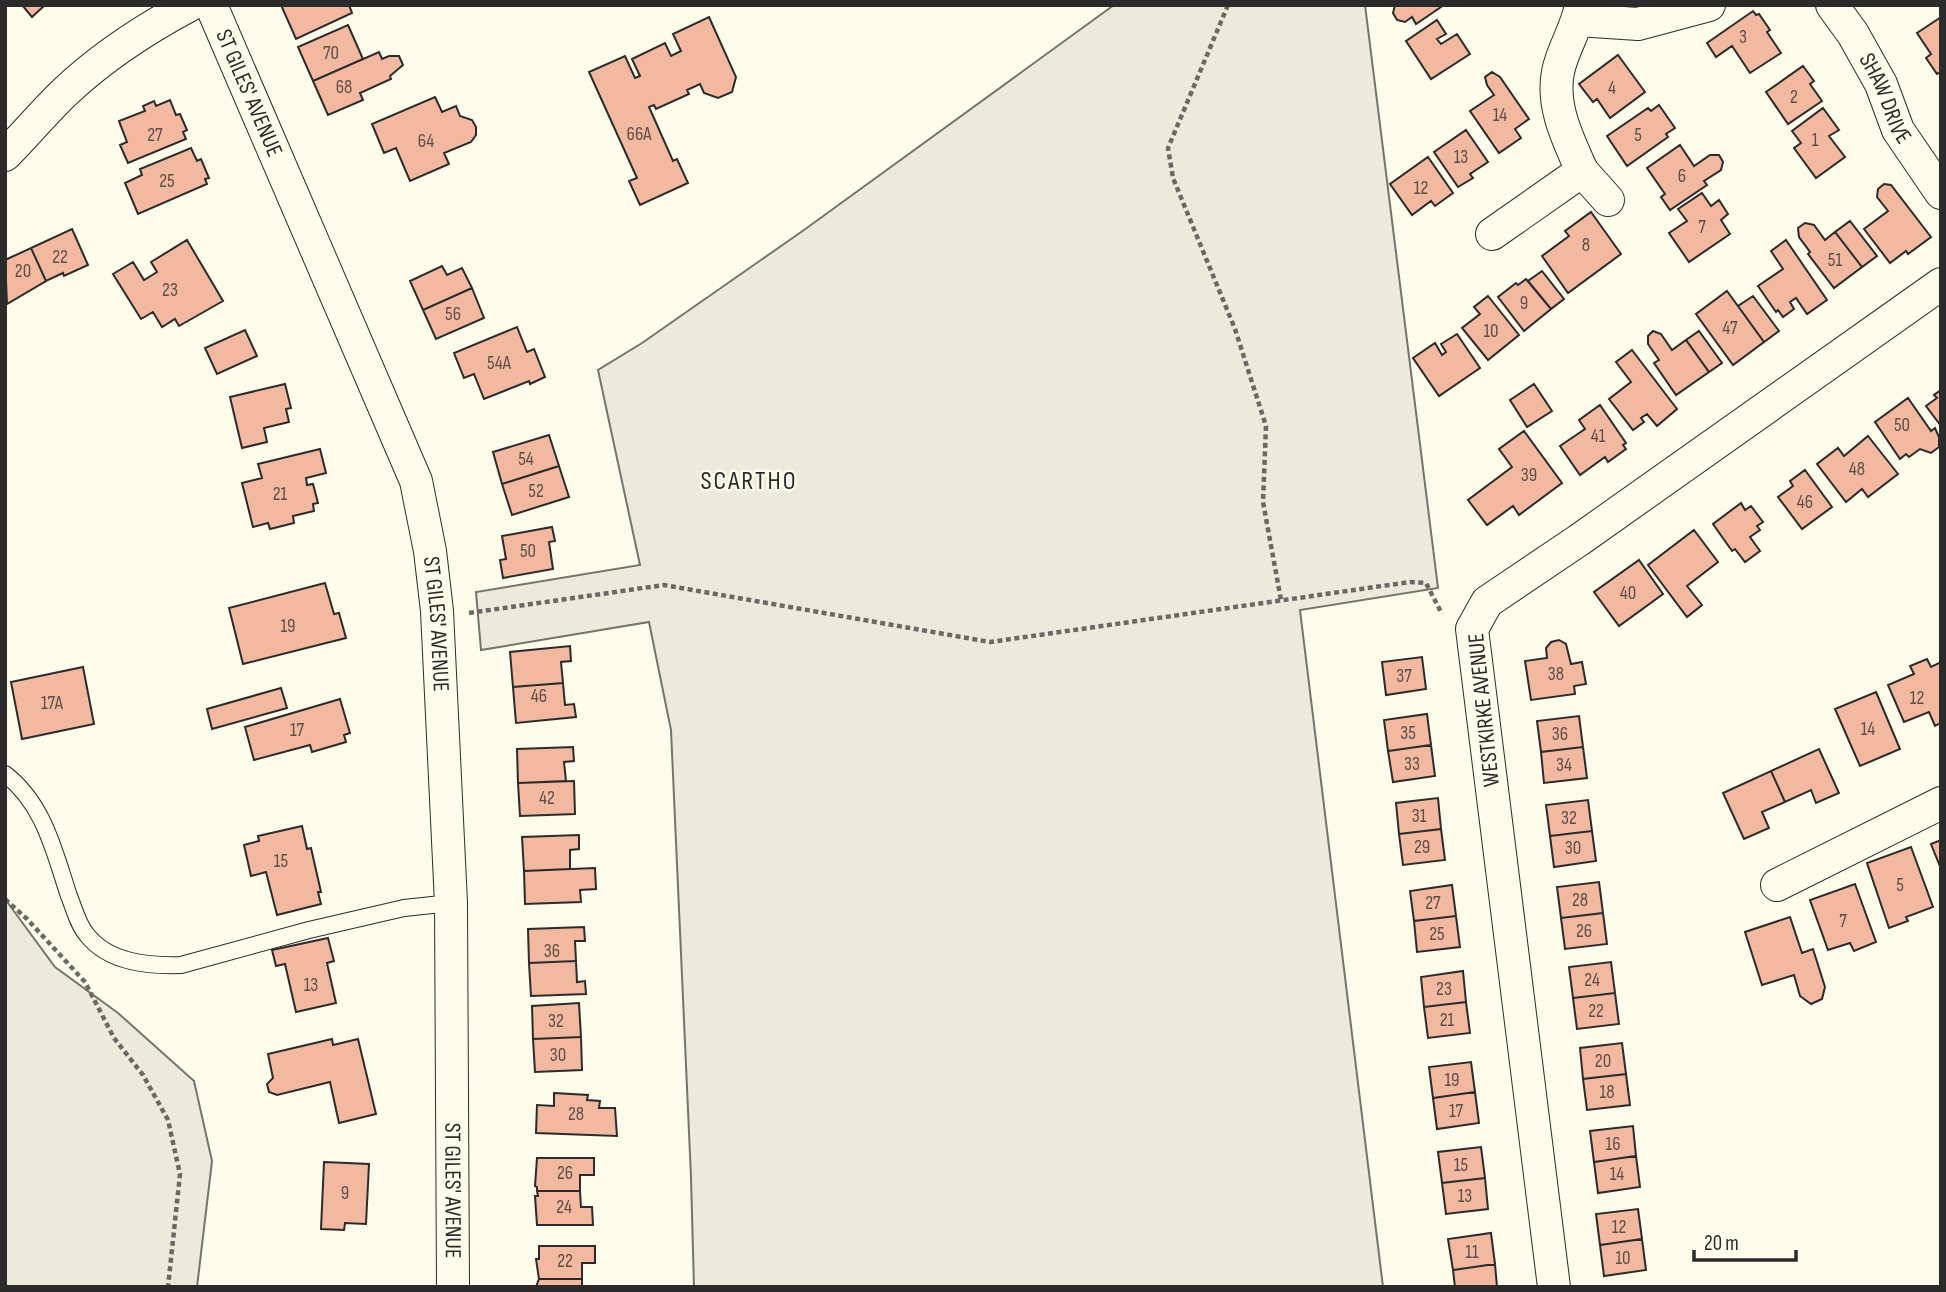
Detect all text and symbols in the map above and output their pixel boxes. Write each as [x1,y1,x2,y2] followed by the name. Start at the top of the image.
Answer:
[209,25,289,161] street label: ST GILES' AVENUE
[1739,26,1747,49] house number: 3
[323,42,339,65] house number: 70
[1853,48,1917,149] street label: SHAW DRIVE
[336,76,352,99] house number: 68
[1608,77,1616,100] house number: 4
[1790,86,1798,109] house number: 2
[1493,104,1507,127] house number: 14
[627,123,652,146] house number: 66A
[147,124,163,147] house number: 27
[1634,124,1642,147] house number: 5
[1812,129,1819,152] house number: 1
[418,130,434,153] house number: 64
[1454,146,1468,169] house number: 13
[1678,165,1686,188] house number: 6
[159,170,175,193] house number: 25
[1414,177,1428,200] house number: 12
[1698,216,1706,239] house number: 7
[1582,234,1590,257] house number: 8
[52,246,68,269] house number: 22
[1828,249,1842,272] house number: 51
[15,260,31,283] house number: 20
[162,279,178,302] house number: 23
[1520,292,1528,315] house number: 9
[445,303,461,326] house number: 56
[1722,317,1738,340] house number: 47
[1483,320,1499,343] house number: 10
[487,352,512,375] house number: 54A
[1894,414,1910,437] house number: 50
[1591,425,1606,448] house number: 41
[518,448,534,471] house number: 54
[1849,458,1865,481] house number: 48
[1521,464,1537,487] house number: 39
[700,466,798,497] district label: SCARTHO
[528,480,544,503] house number: 52
[273,483,288,506] house number: 21
[1797,491,1813,514] house number: 46
[520,540,536,563] house number: 50
[417,555,455,692] street label: ST GILES' AVENUE
[1620,582,1636,605] house number: 40
[280,615,296,638] house number: 19
[1462,632,1506,788] street label: WESTKIRKE AVENUE
[1548,663,1564,686] house number: 38
[1396,665,1412,688] house number: 37
[531,685,547,708] house number: 46
[1910,687,1924,710] house number: 12
[41,692,64,715] house number: 17A
[1861,718,1875,741] house number: 14
[290,719,305,742] house number: 17
[1400,722,1416,745] house number: 35
[1552,723,1568,746] house number: 36
[1404,753,1420,776] house number: 33
[1556,754,1572,777] house number: 34
[539,787,555,810] house number: 42
[1412,805,1427,828] house number: 31
[1561,807,1577,830] house number: 32
[1414,836,1430,859] house number: 29
[1565,837,1581,860] house number: 30
[274,850,288,873] house number: 15
[1896,874,1904,897] house number: 5
[1572,889,1588,912] house number: 28
[1425,892,1441,915] house number: 27
[1839,910,1847,933] house number: 7
[1576,920,1592,943] house number: 26
[1429,923,1445,946] house number: 25
[544,940,560,963] house number: 36
[1584,969,1600,992] house number: 24
[304,974,318,997] house number: 13
[1436,978,1452,1001] house number: 23
[1588,1000,1604,1023] house number: 22
[1440,1009,1455,1032] house number: 21
[548,1010,564,1033] house number: 32
[550,1044,566,1067] house number: 30
[1595,1050,1611,1073] house number: 20
[1444,1069,1460,1092] house number: 19
[1600,1081,1614,1104] house number: 18
[1449,1100,1464,1123] house number: 17
[568,1103,584,1126] house number: 28
[438,1123,467,1259] street label: ST GILES' AVENUE
[1606,1133,1620,1156] house number: 16
[1454,1154,1468,1177] house number: 15
[557,1162,573,1185] house number: 26
[1610,1163,1624,1186] house number: 14
[341,1182,349,1205] house number: 9
[1458,1185,1472,1208] house number: 13
[556,1196,572,1219] house number: 24
[1612,1216,1626,1239] house number: 12
[1694,1218,1796,1262] scale bar
[1704,1231,1739,1256] text: 20 m
[1465,1241,1479,1264] house number: 11
[1615,1247,1631,1270] house number: 10
[557,1250,573,1273] house number: 22

